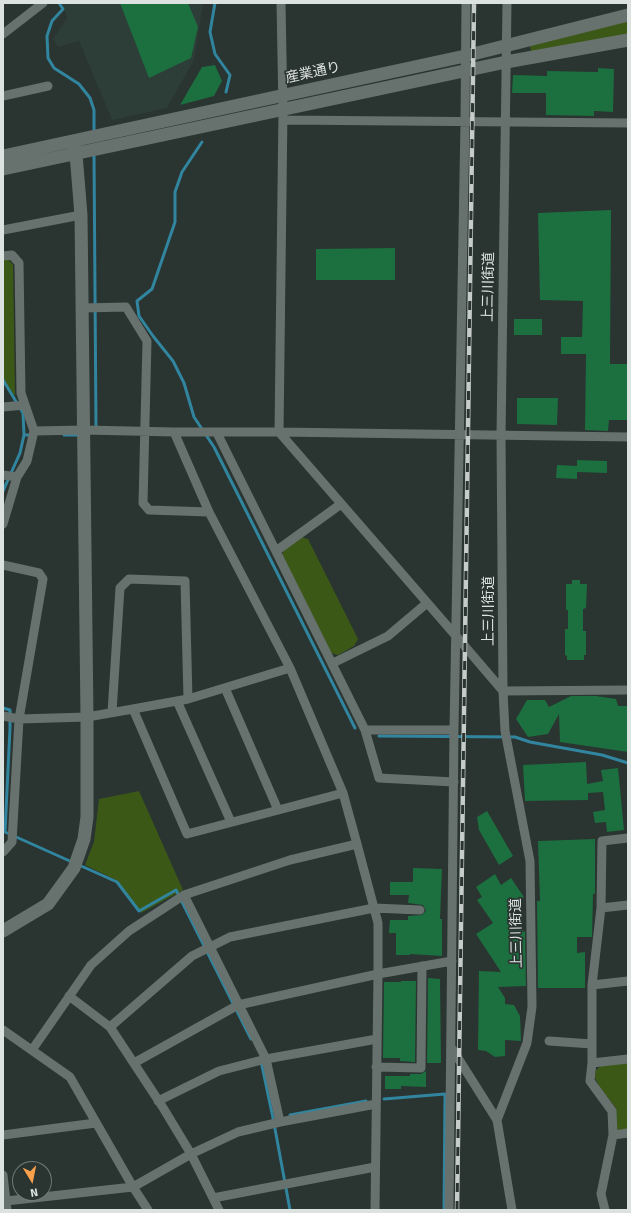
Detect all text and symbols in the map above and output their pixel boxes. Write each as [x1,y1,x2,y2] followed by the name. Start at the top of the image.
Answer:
[284,59,342,87] street label: 産業通り
[480,252,498,322] street label: 上三川街道
[481,576,497,646] street label: 上三川街道
[508,898,526,968] street label: 上三川街道
[12,1161,52,1201] north arrow
[29,1185,39,1199] text: N

